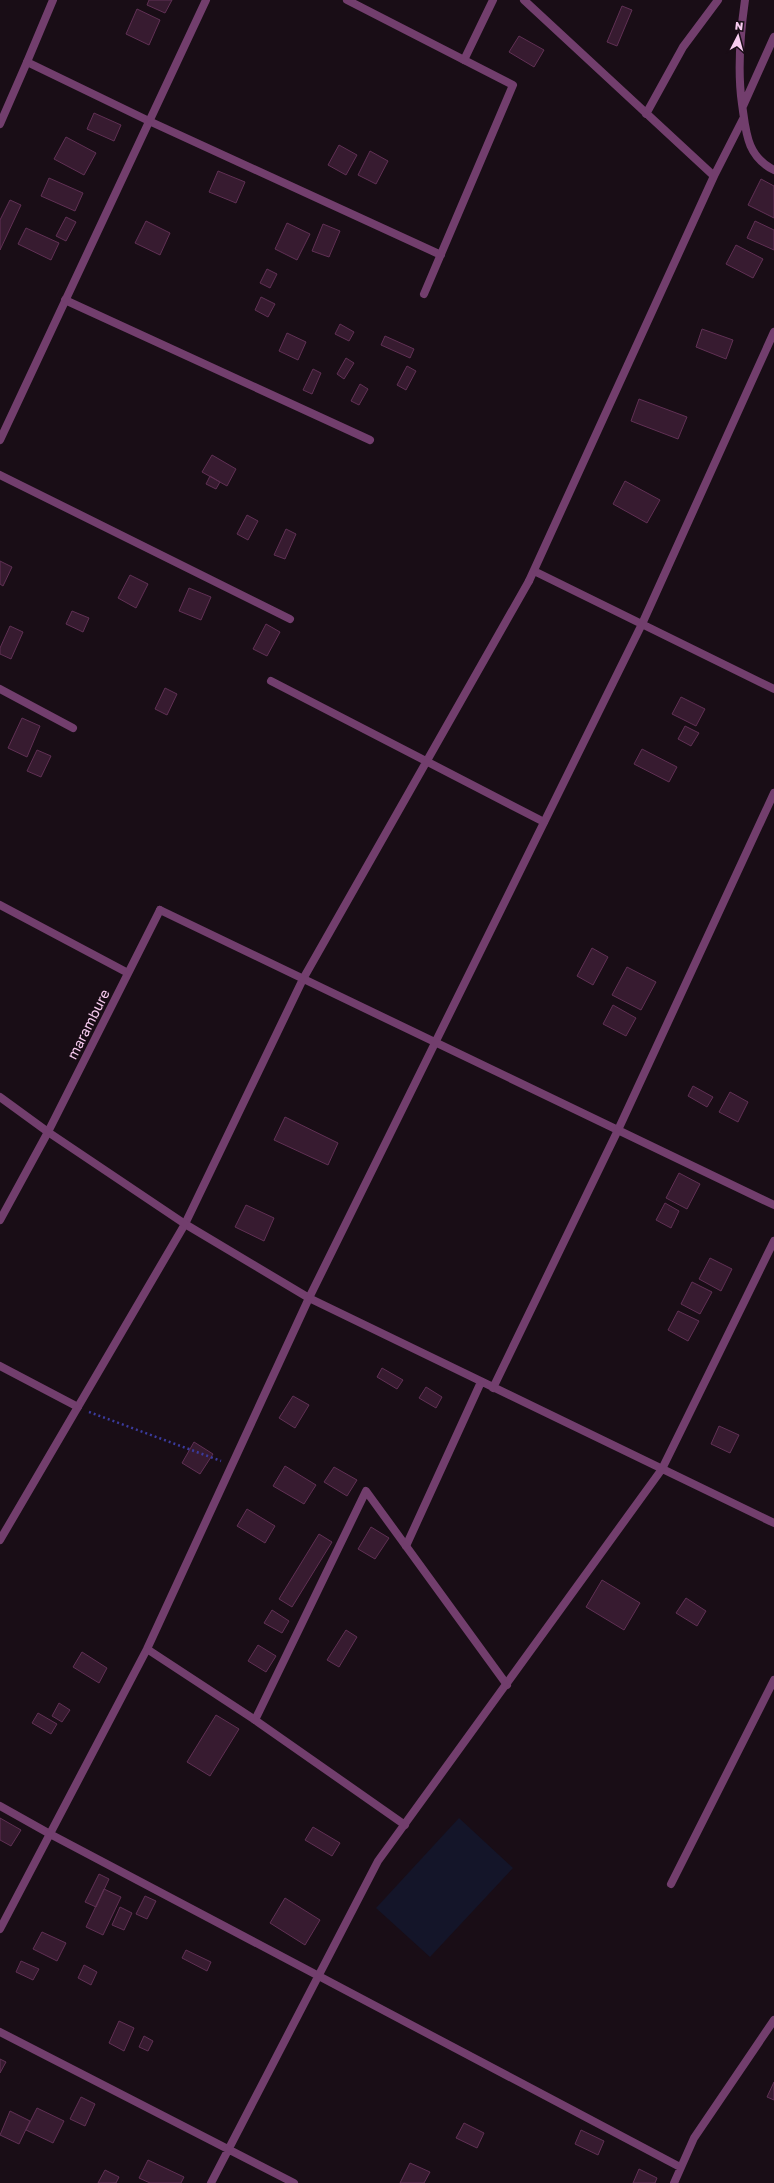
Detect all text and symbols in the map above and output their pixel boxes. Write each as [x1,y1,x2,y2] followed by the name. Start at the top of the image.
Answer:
[718,16,758,56] north arrow
[734,19,744,32] text: N
[63,986,113,1062] street label: marambure

